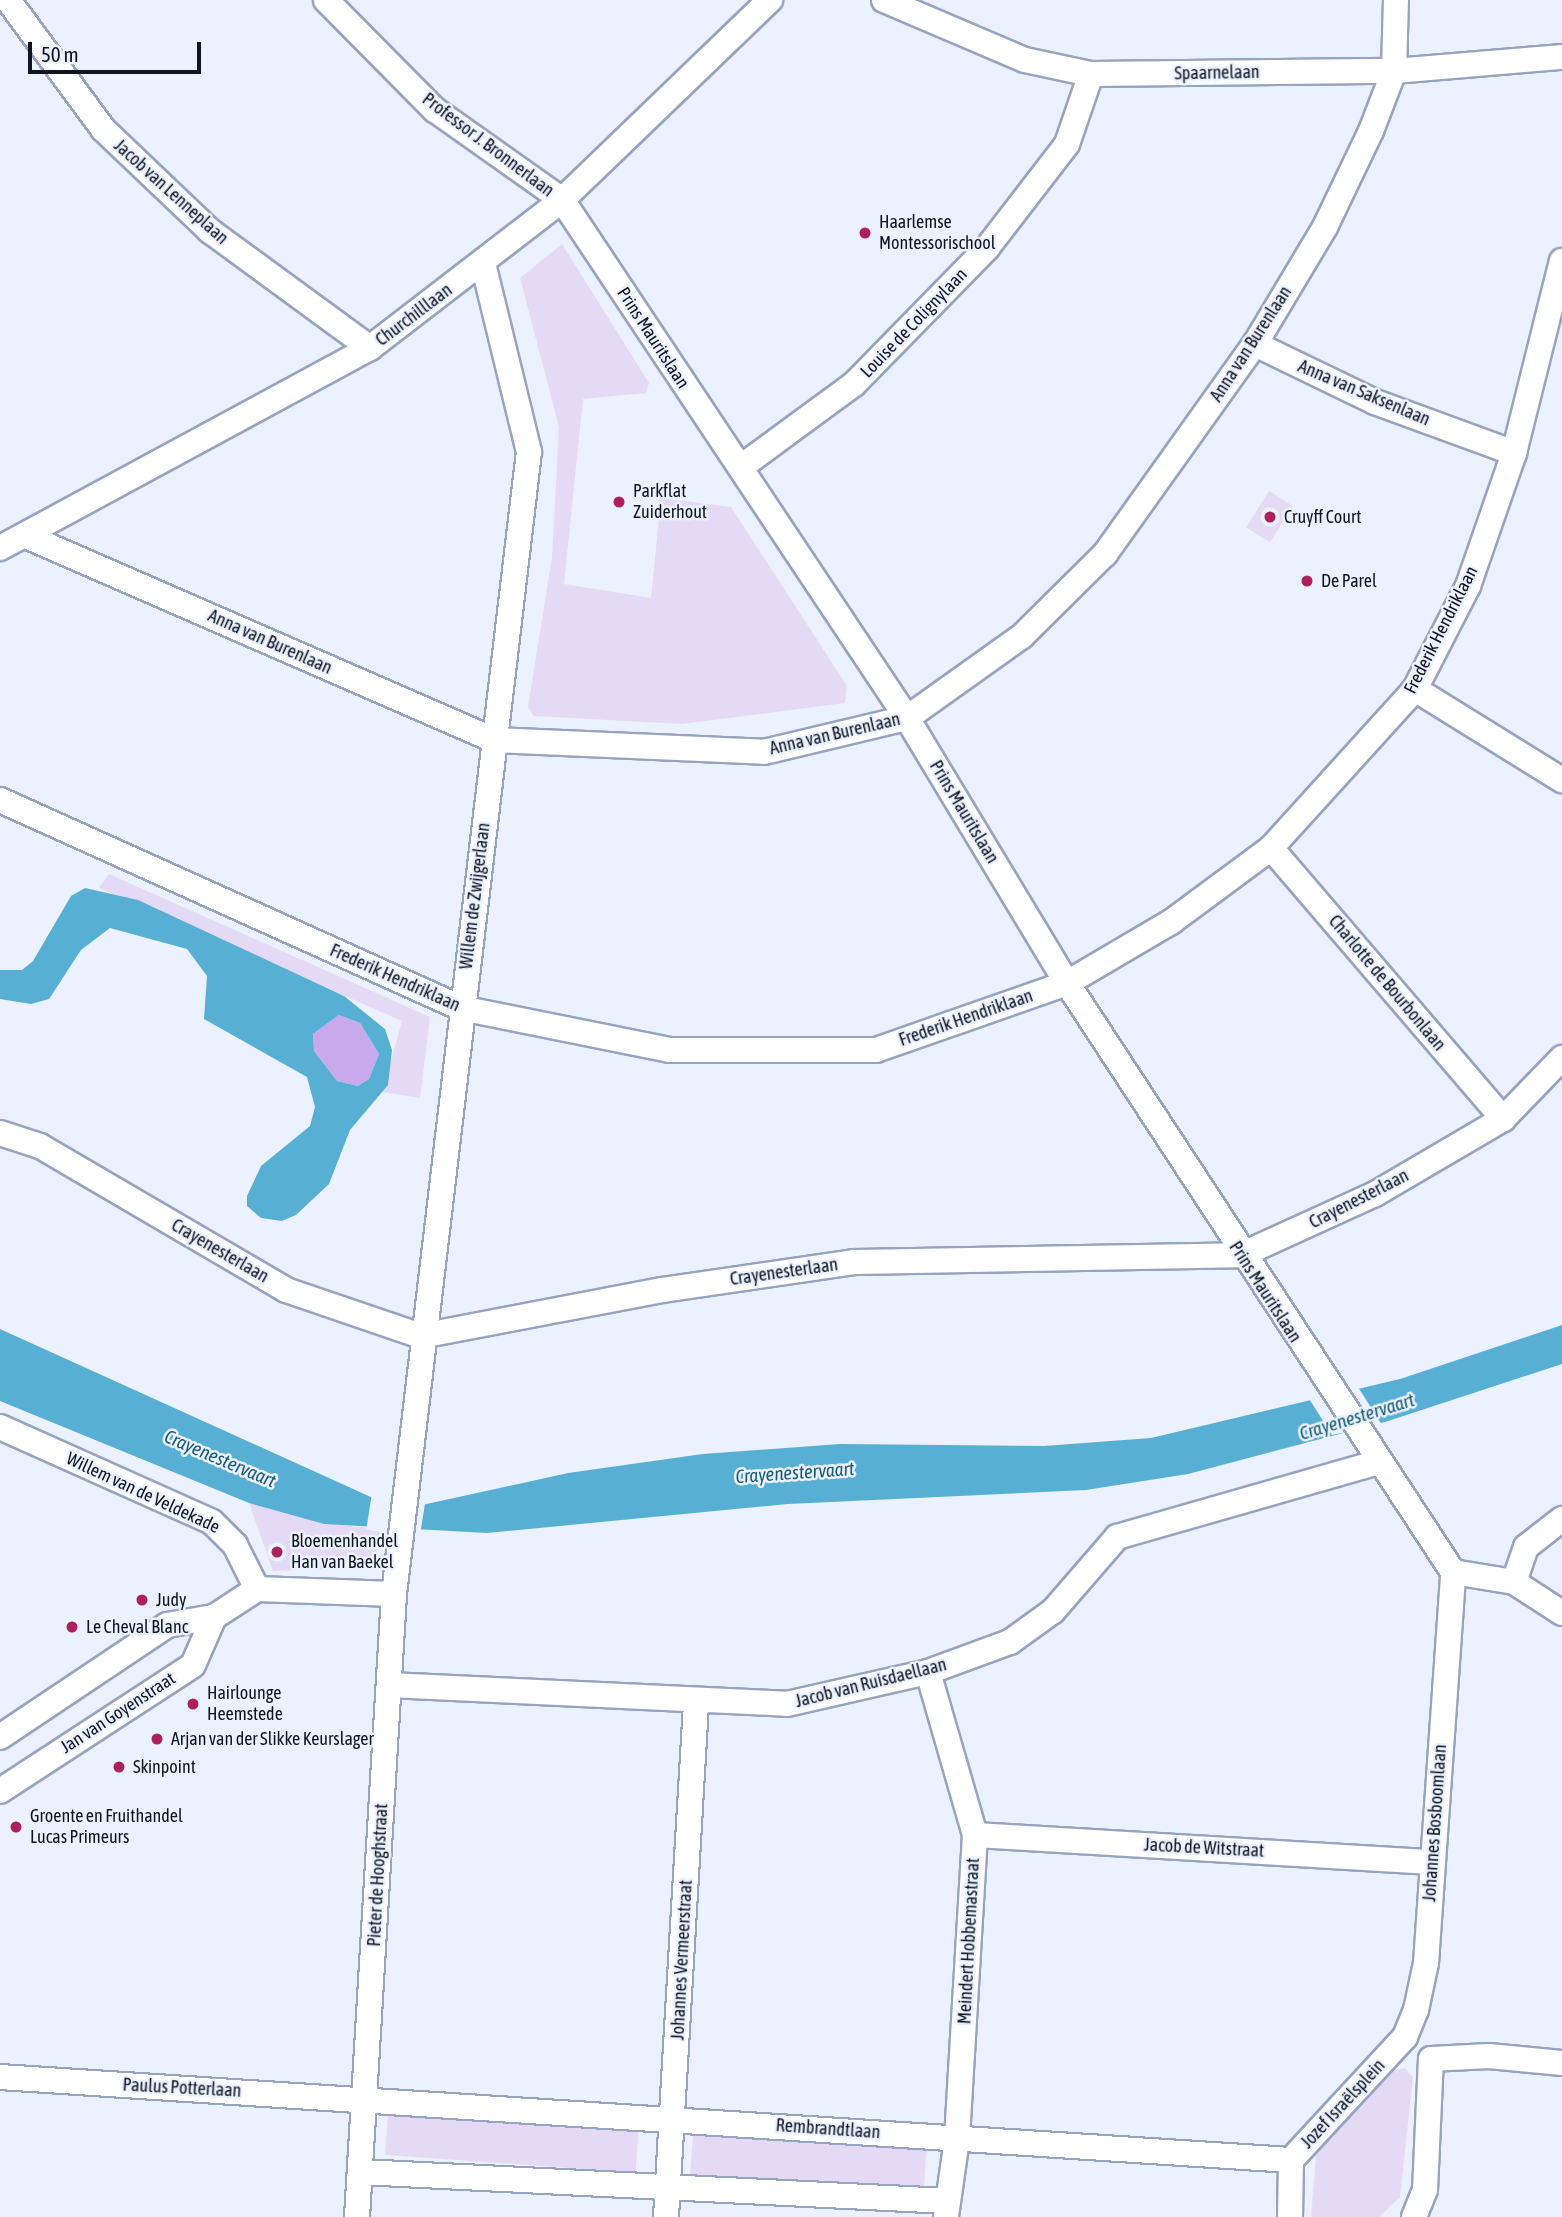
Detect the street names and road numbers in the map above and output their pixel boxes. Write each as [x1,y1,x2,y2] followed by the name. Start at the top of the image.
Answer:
[1174,61,1260,85] street label: Spaarnelaan
[418,88,558,202] street label: Professor J. Bronnerlaan
[109,135,233,249] street label: Jacob van Lenneplaan
[856,264,972,382] street label: Louise de Colignylaan
[372,279,456,351] street label: Churchilllaan
[1206,282,1296,406] street label: Anna van Burenlaan
[612,283,694,393] street label: Prins Mauritslaan
[1295,355,1433,431] street label: Anna van Saksenlaan
[1400,563,1482,697] street label: Frederik Hendriklaan
[205,605,335,679] street label: Anna van Burenlaan
[767,708,903,760] street label: Anna van Burenlaan
[925,757,1003,867] street label: Prins Mauritslaan
[455,821,495,971] street label: Willem de Zwijgerlaan
[1324,911,1450,1055] street label: Charlotte de Bourbonlaan
[327,940,463,1016] street label: Frederik Hendriklaan
[896,985,1036,1051] street label: Frederik Hendriklaan
[1306,1165,1412,1233] street label: Crayenesterlaan
[167,1214,273,1288] street label: Crayenesterlaan
[1224,1237,1306,1347] street label: Prins Mauritslaan
[729,1254,839,1290] street label: Crayenesterlaan
[63,1448,223,1538] street label: Willem van de Veldekade
[793,1654,949,1712] street label: Jacob van Ruisdaellaan
[57,1668,179,1758] street label: Jan van Goyenstraat
[1419,1744,1451,1902] street label: Johannes Bosboomlaan
[363,1803,393,1947] street label: Pieter de Hooghstraat
[1143,1834,1265,1862] street label: Jacob de Witstraat
[954,1857,984,2025] street label: Meindert Hobbemastraat
[667,1879,697,2041] street label: Johannes Vermeerstraat
[1296,2055,1390,2153] street label: Jozef Israëlsplein
[122,2074,242,2102] street label: Paulus Potterlaan
[775,2115,881,2143] street label: Rembrandtlaan

